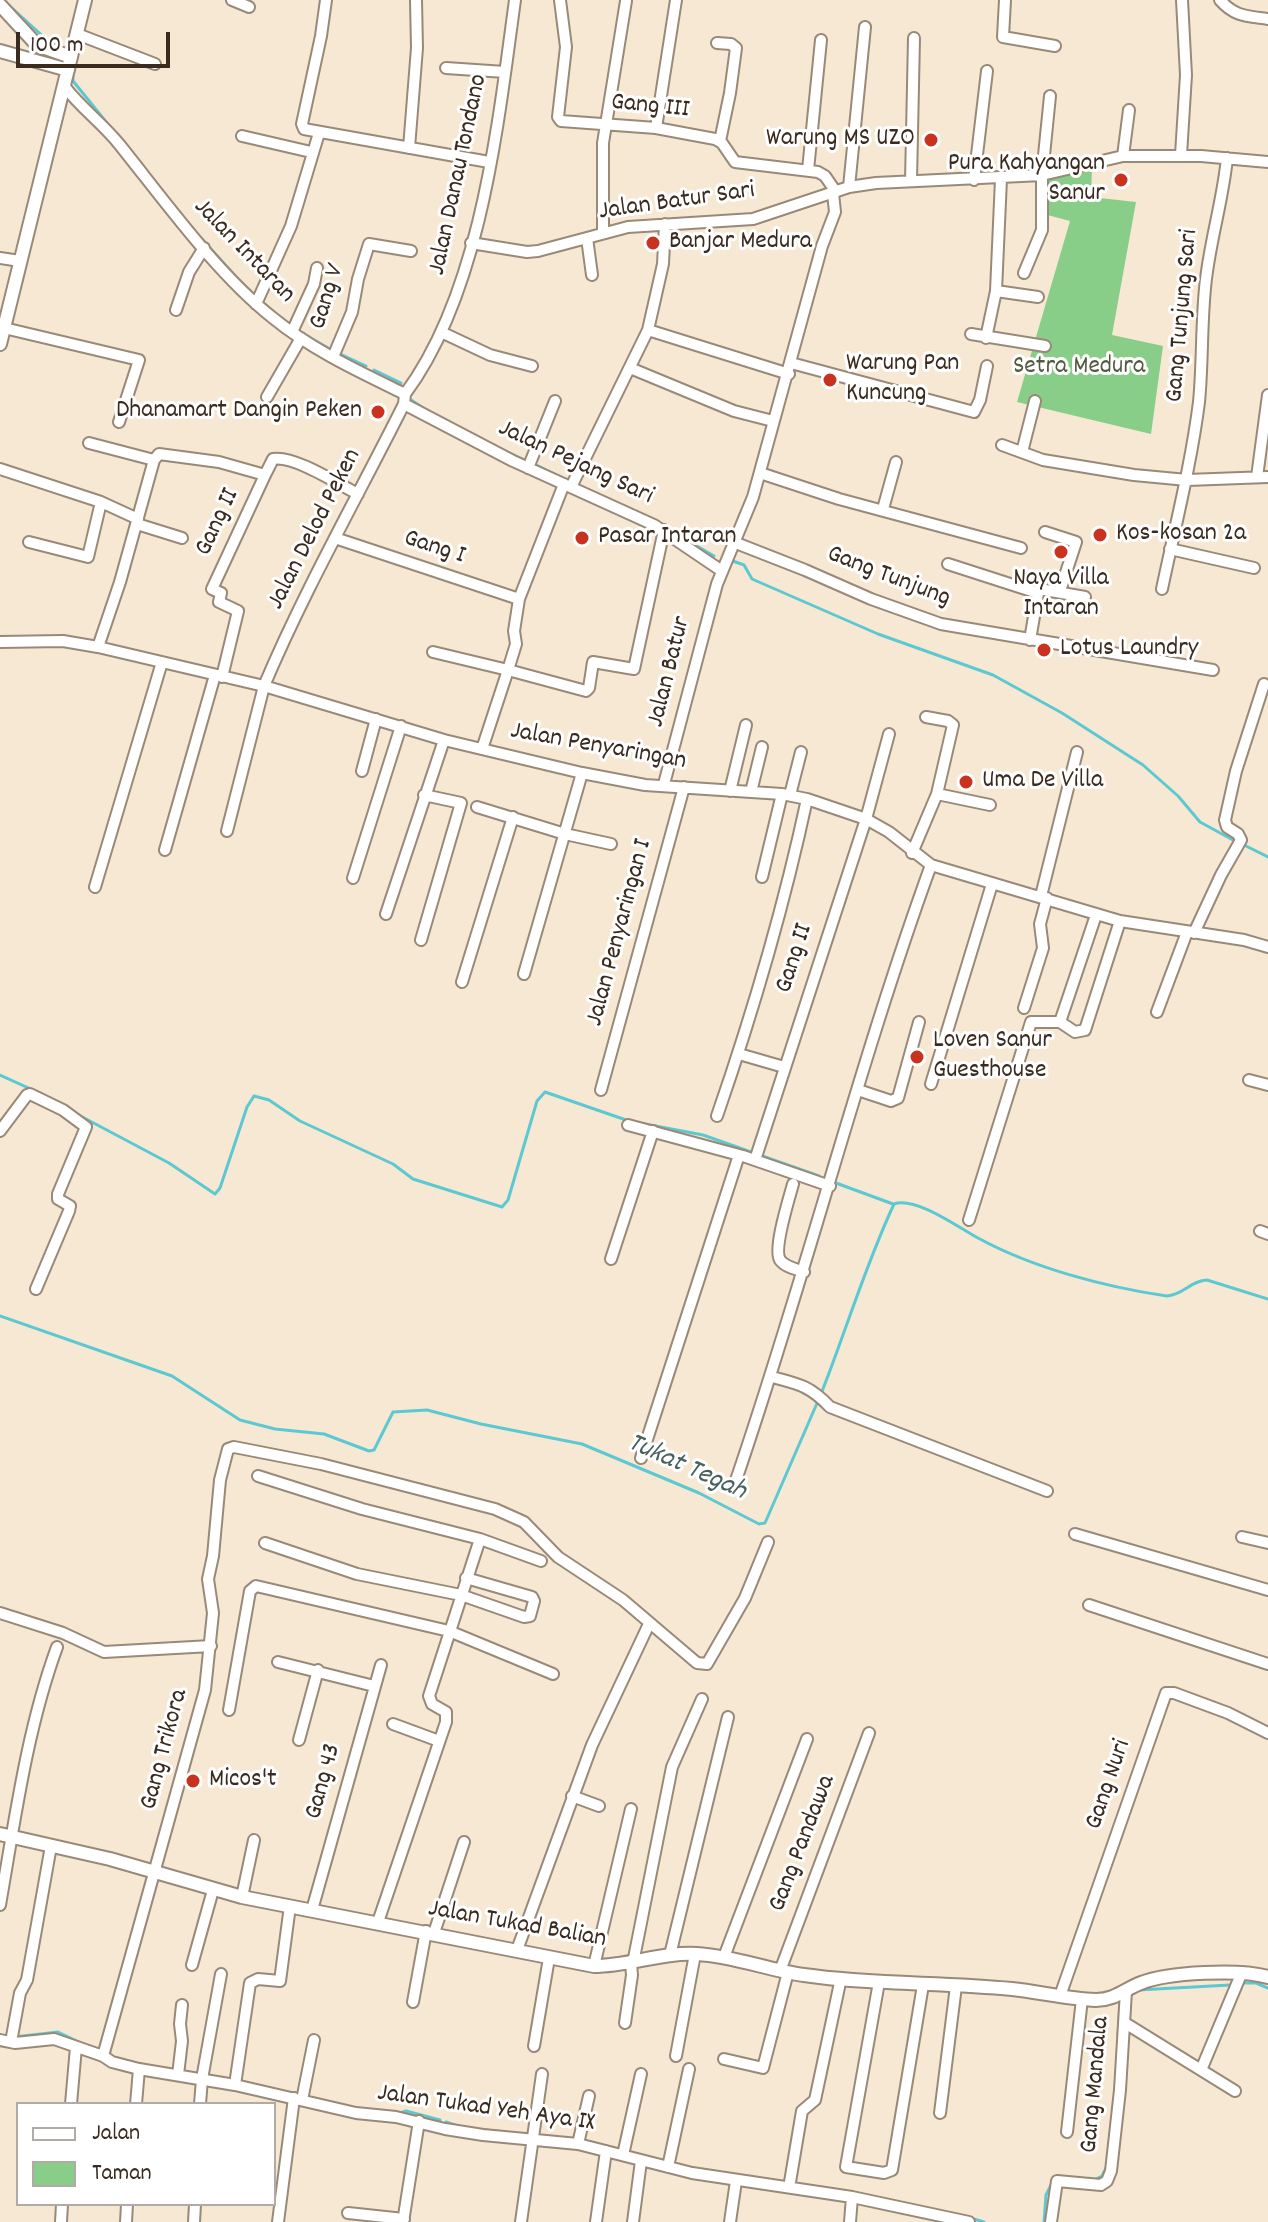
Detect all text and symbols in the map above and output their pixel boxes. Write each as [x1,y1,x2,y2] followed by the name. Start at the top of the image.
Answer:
[20,16,174,66] scale bar
[30,29,83,63] text: 100 m
[423,72,497,278] street label: Jalan Danau Tondano
[609,88,691,128] street label: Gang III
[766,124,915,156] place label: Warung MS UZO
[922,131,940,149] marker: Warung MS UZO
[948,149,1105,210] place label: Pura Kahyangan Sanur
[1112,171,1130,189] marker: Pura Kahyangan Sanur
[597,177,757,229] street label: Jalan Batur Sari
[185,193,301,311] street label: Jalan Intaran
[669,227,812,259] place label: Banjar Medura
[1161,228,1207,404] street label: Gang Tunjung Sari
[644,234,662,252] marker: Banjar Medura
[304,260,354,334] street label: Gang V
[846,349,959,410] place label: Warung Pan Kuncung
[1013,352,1145,384] park label: Setra Medura
[821,371,839,389] marker: Warung Pan Kuncung
[116,396,362,428] place label: Dhanamart Dangin Peken
[369,403,387,421] marker: Dhanamart Dangin Peken
[492,414,658,514] street label: Jalan Pejang Sari
[262,444,370,616] street label: Jalan Delod Peken
[190,484,248,562] street label: Gang II
[1116,519,1246,551] place label: Kos-kosan 2a
[598,522,736,554] place label: Pasar Intaran
[399,524,469,574] street label: Gang I
[1091,526,1109,544] marker: Kos-kosan 2a
[573,529,591,547] marker: Pasar Intaran
[822,540,954,616] street label: Gang Tunjung
[1052,543,1070,561] marker: Naya Villa Intaran
[1013,564,1109,626] place label: Naya Villa Intaran
[642,613,700,731] street label: Jalan Batur
[1060,634,1198,666] place label: Lotus Laundry
[1035,641,1053,659] marker: Lotus Laundry
[508,717,688,779] street label: Jalan Penyaringan
[982,766,1103,798] place label: Uma De Villa
[957,773,975,791] marker: Uma De Villa
[581,836,661,1030] street label: Jalan Penyaringan I
[770,921,822,997] street label: Gang II
[933,1026,1052,1088] place label: Loven Sanur Guesthouse
[908,1048,926,1066] marker: Loven Sanur Guesthouse
[621,1428,751,1510] water label: Tukat Tegah
[135,1686,197,1814] street label: Gang Trikora
[1080,1736,1140,1834] street label: Gang Nuri
[300,1741,350,1823] street label: Gang 43
[209,1765,277,1797] place label: Micos't
[764,1771,844,1917] street label: Gang Pandawa
[184,1772,202,1790] marker: Micos't
[426,1895,608,1957] street label: Jalan Tukad Balian
[1075,2015,1119,2155] street label: Gang Mandala
[375,2079,597,2141] street label: Jalan Tukad Yeh Aya IX
[16,2102,276,2206] legend
[92,2117,140,2151] text: Jalan
[92,2157,152,2191] text: Taman

